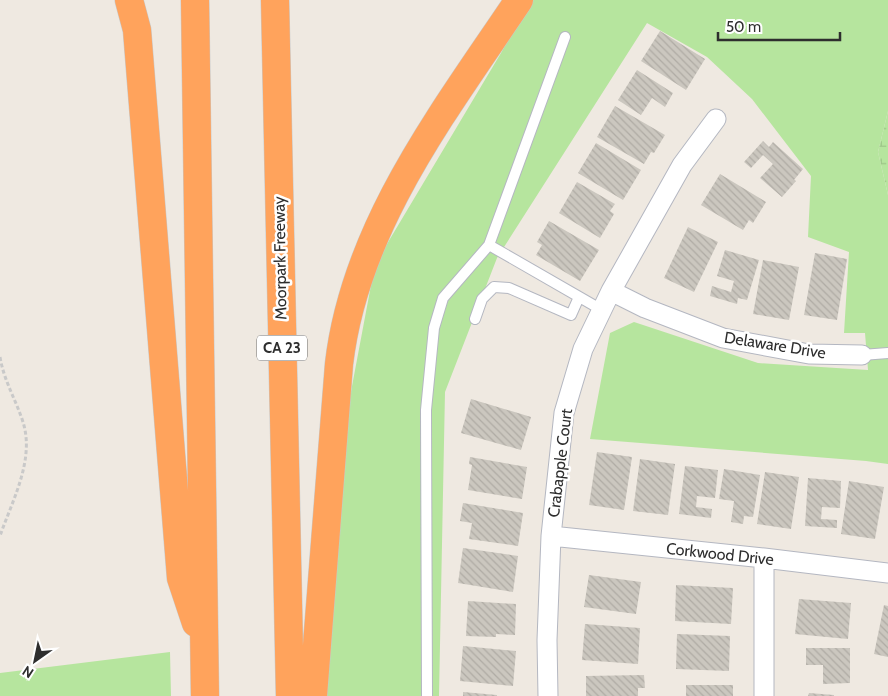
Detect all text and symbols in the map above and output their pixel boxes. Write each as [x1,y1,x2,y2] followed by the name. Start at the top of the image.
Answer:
[718,10,840,42] scale bar
[726,18,761,36] text: 50 m
[269,196,291,320] street label: Moorpark Freeway
[723,328,827,362] street label: Delaware Drive
[257,336,307,360] road number: CA 23
[544,407,576,519] street label: Crabapple Court
[665,539,775,569] street label: Corkwood Drive
[10,636,60,686] north arrow
[19,662,37,682] text: N

